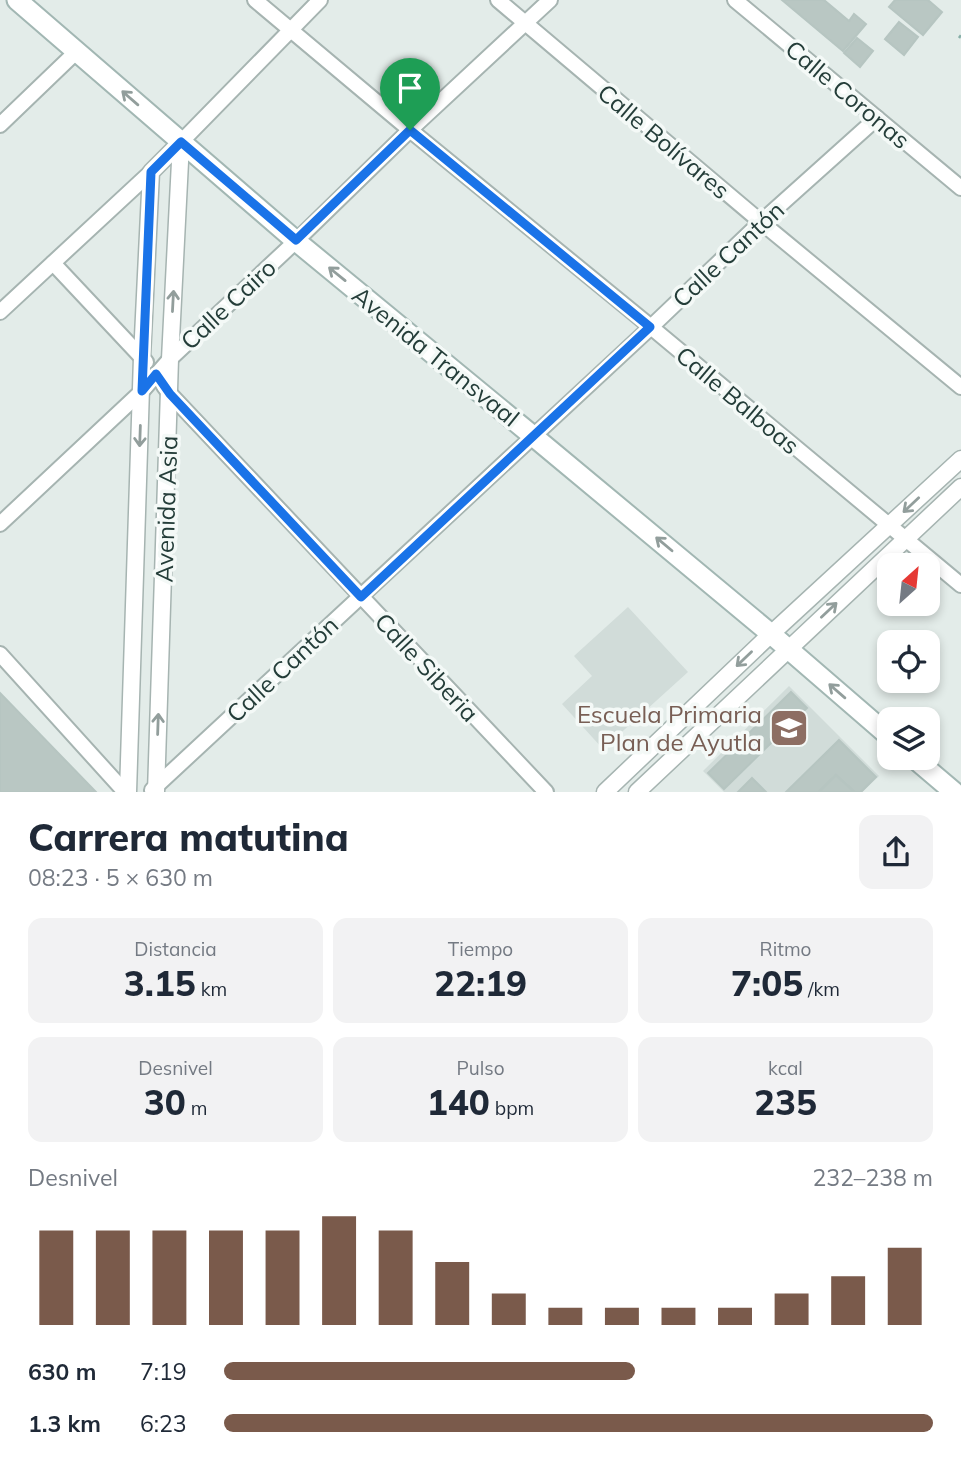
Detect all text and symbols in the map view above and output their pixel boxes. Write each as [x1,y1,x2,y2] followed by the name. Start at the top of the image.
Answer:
[780,33,916,155] street label: Calle Coronas
[380,58,440,130] pin
[391,69,429,107] icon: arrive
[592,77,736,205] street label: Calle Bolívares
[121,90,139,106] one-way arrow
[666,195,790,313] street label: Calle Cantón
[174,252,282,356] street label: Calle Cairo
[329,267,347,282] one-way arrow
[347,280,525,432] street label: Avenida Transvaal
[167,289,180,312] one-way arrow
[670,340,806,460] street label: Calle Balboas
[133,424,147,447] one-way arrow
[148,435,184,583] street label: Avenida Asia
[903,497,920,514] one-way arrow
[655,537,673,552] one-way arrow
[877,553,940,616] north arrow
[877,553,940,770] map controls
[820,602,837,619] one-way arrow
[369,606,485,728] street label: Calle Siberia
[220,610,344,728] street label: Calle Cantón
[877,630,940,693] button: locate
[736,651,753,668] one-way arrow
[829,683,847,699] one-way arrow
[577,699,762,757] place label: Escuela Primaria Plan de Ayutla
[768,707,810,749] school or university icon: Escuela Primaria Plan de Ayutla
[877,707,940,770] button: layers
[151,713,164,736] one-way arrow
[28,813,349,861] text: Carrera matutina
[859,815,933,889] button: share
[28,863,213,892] text: 08:23 · 5 × 630 m
[134,937,217,961] text: Distancia
[448,937,513,961] text: Tiempo
[760,937,811,961] text: Ritmo
[124,961,196,1005] text: 3.15
[434,961,527,1005] text: 22:19
[731,961,803,1005] text: 7:05
[196,977,227,1001] text: km
[803,977,840,1001] text: /km
[138,1056,213,1080] text: Desnivel
[456,1056,505,1080] text: Pulso
[768,1056,803,1080] text: kcal
[144,1080,186,1124] text: 30
[427,1080,490,1124] text: 140
[754,1080,817,1124] text: 235
[186,1096,207,1120] text: m
[490,1096,534,1120] text: bpm
[28,1163,118,1192] text: Desnivel
[812,1163,933,1192] text: 232–238 m
[28,1357,96,1386] text: 630 m
[140,1357,187,1386] text: 7:19
[28,1409,101,1438] text: 1.3 km
[140,1409,187,1438] text: 6:23

